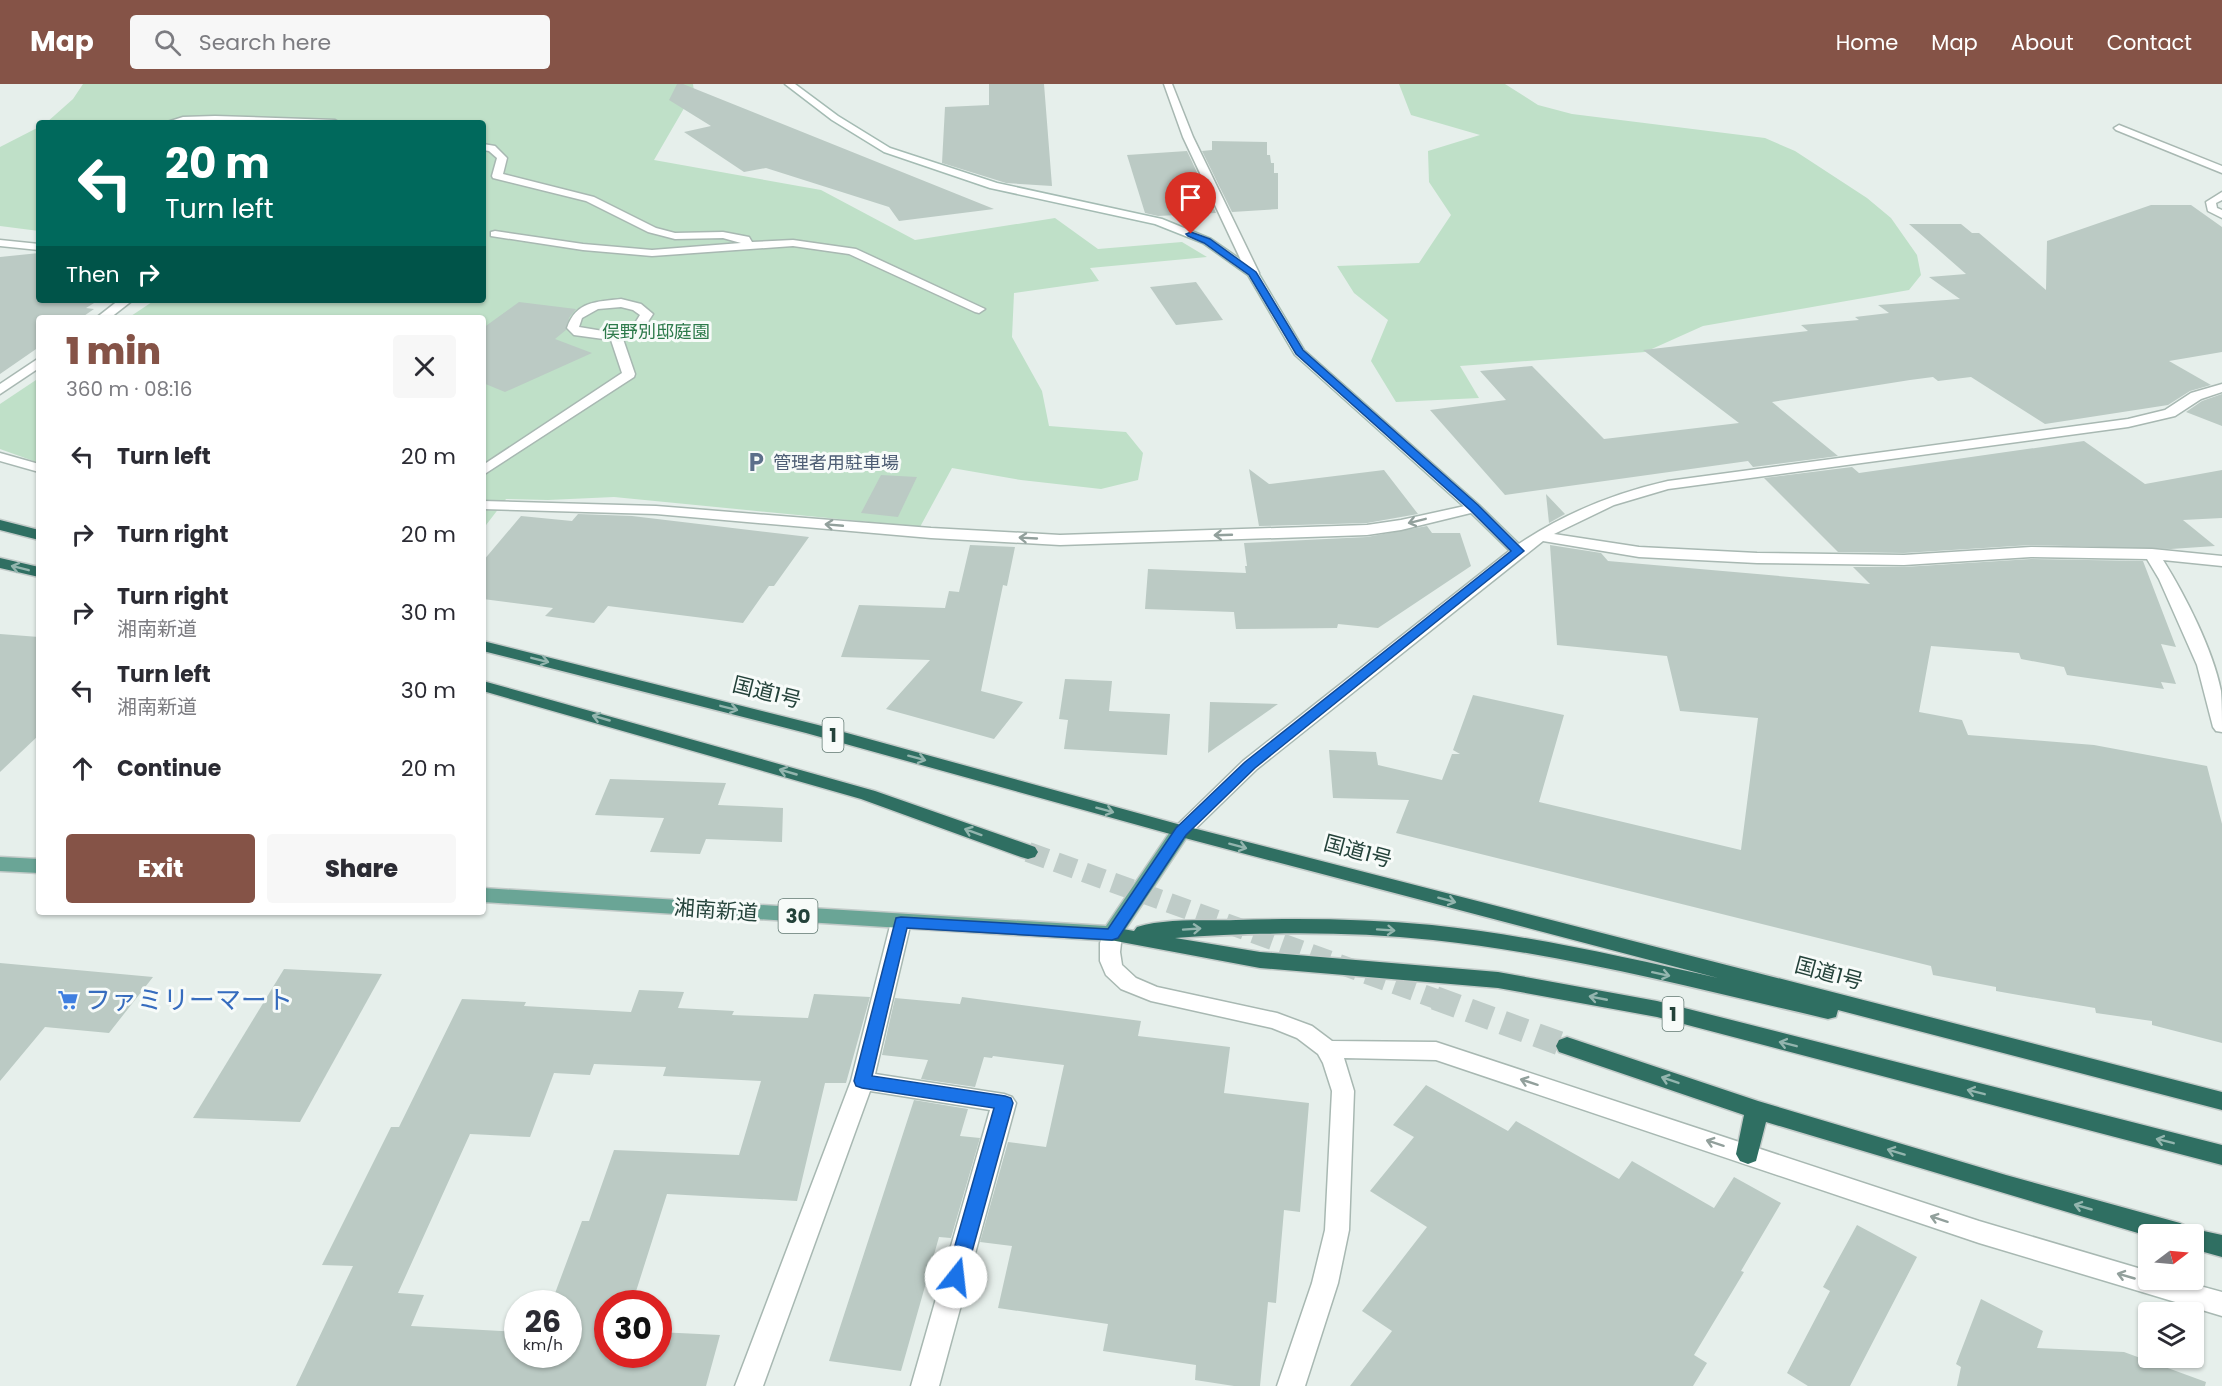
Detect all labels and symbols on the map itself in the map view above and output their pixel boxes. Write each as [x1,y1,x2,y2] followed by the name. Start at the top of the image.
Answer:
[1165,172,1216,234] pin
[602,319,710,344] park label: 俣野別邸庭園
[744,450,768,474] parking icon: 管理者用駐車場
[773,450,899,475] place label: 管理者用駐車場
[1408,516,1427,528] one-way arrow
[824,519,844,530] one-way arrow
[1214,529,1234,541] one-way arrow
[1019,532,1039,543] one-way arrow
[10,561,29,573] one-way arrow
[530,655,549,667] one-way arrow
[730,669,804,715] street label: 国道1号
[719,703,738,715] one-way arrow
[591,712,610,723] one-way arrow
[822,718,844,752] road number: 1
[907,753,926,765] one-way arrow
[779,766,798,777] one-way arrow
[1095,805,1114,816] one-way arrow
[964,826,983,837] one-way arrow
[1321,828,1395,874] street label: 国道1号
[1228,840,1247,852] one-way arrow
[673,893,759,927] street label: 湘南新道
[1437,895,1456,906] one-way arrow
[778,899,818,933] road number: 30
[1181,924,1201,935] one-way arrow
[1376,925,1396,936] one-way arrow
[1792,950,1866,996] street label: 国道1号
[1651,969,1671,980] one-way arrow
[85,982,293,1018] place label: ファミリーマート
[56,988,80,1012] supermarket icon: ファミリーマート
[1589,992,1608,1003] one-way arrow
[1662,997,1684,1031] road number: 1
[1778,1037,1797,1049] one-way arrow
[1661,1074,1680,1085] one-way arrow
[1520,1076,1539,1087] one-way arrow
[1967,1086,1986,1097] one-way arrow
[2156,1134,2175,1146] one-way arrow
[1706,1136,1725,1147] one-way arrow
[1887,1146,1906,1157] one-way arrow
[2074,1201,2093,1212] one-way arrow
[1930,1213,1949,1224] one-way arrow
[2138,1224,2204,1290] north arrow
[924,1245,988,1309] position arrow
[2117,1270,2136,1281] one-way arrow
[594,1290,672,1368] speed limit sign: 30

